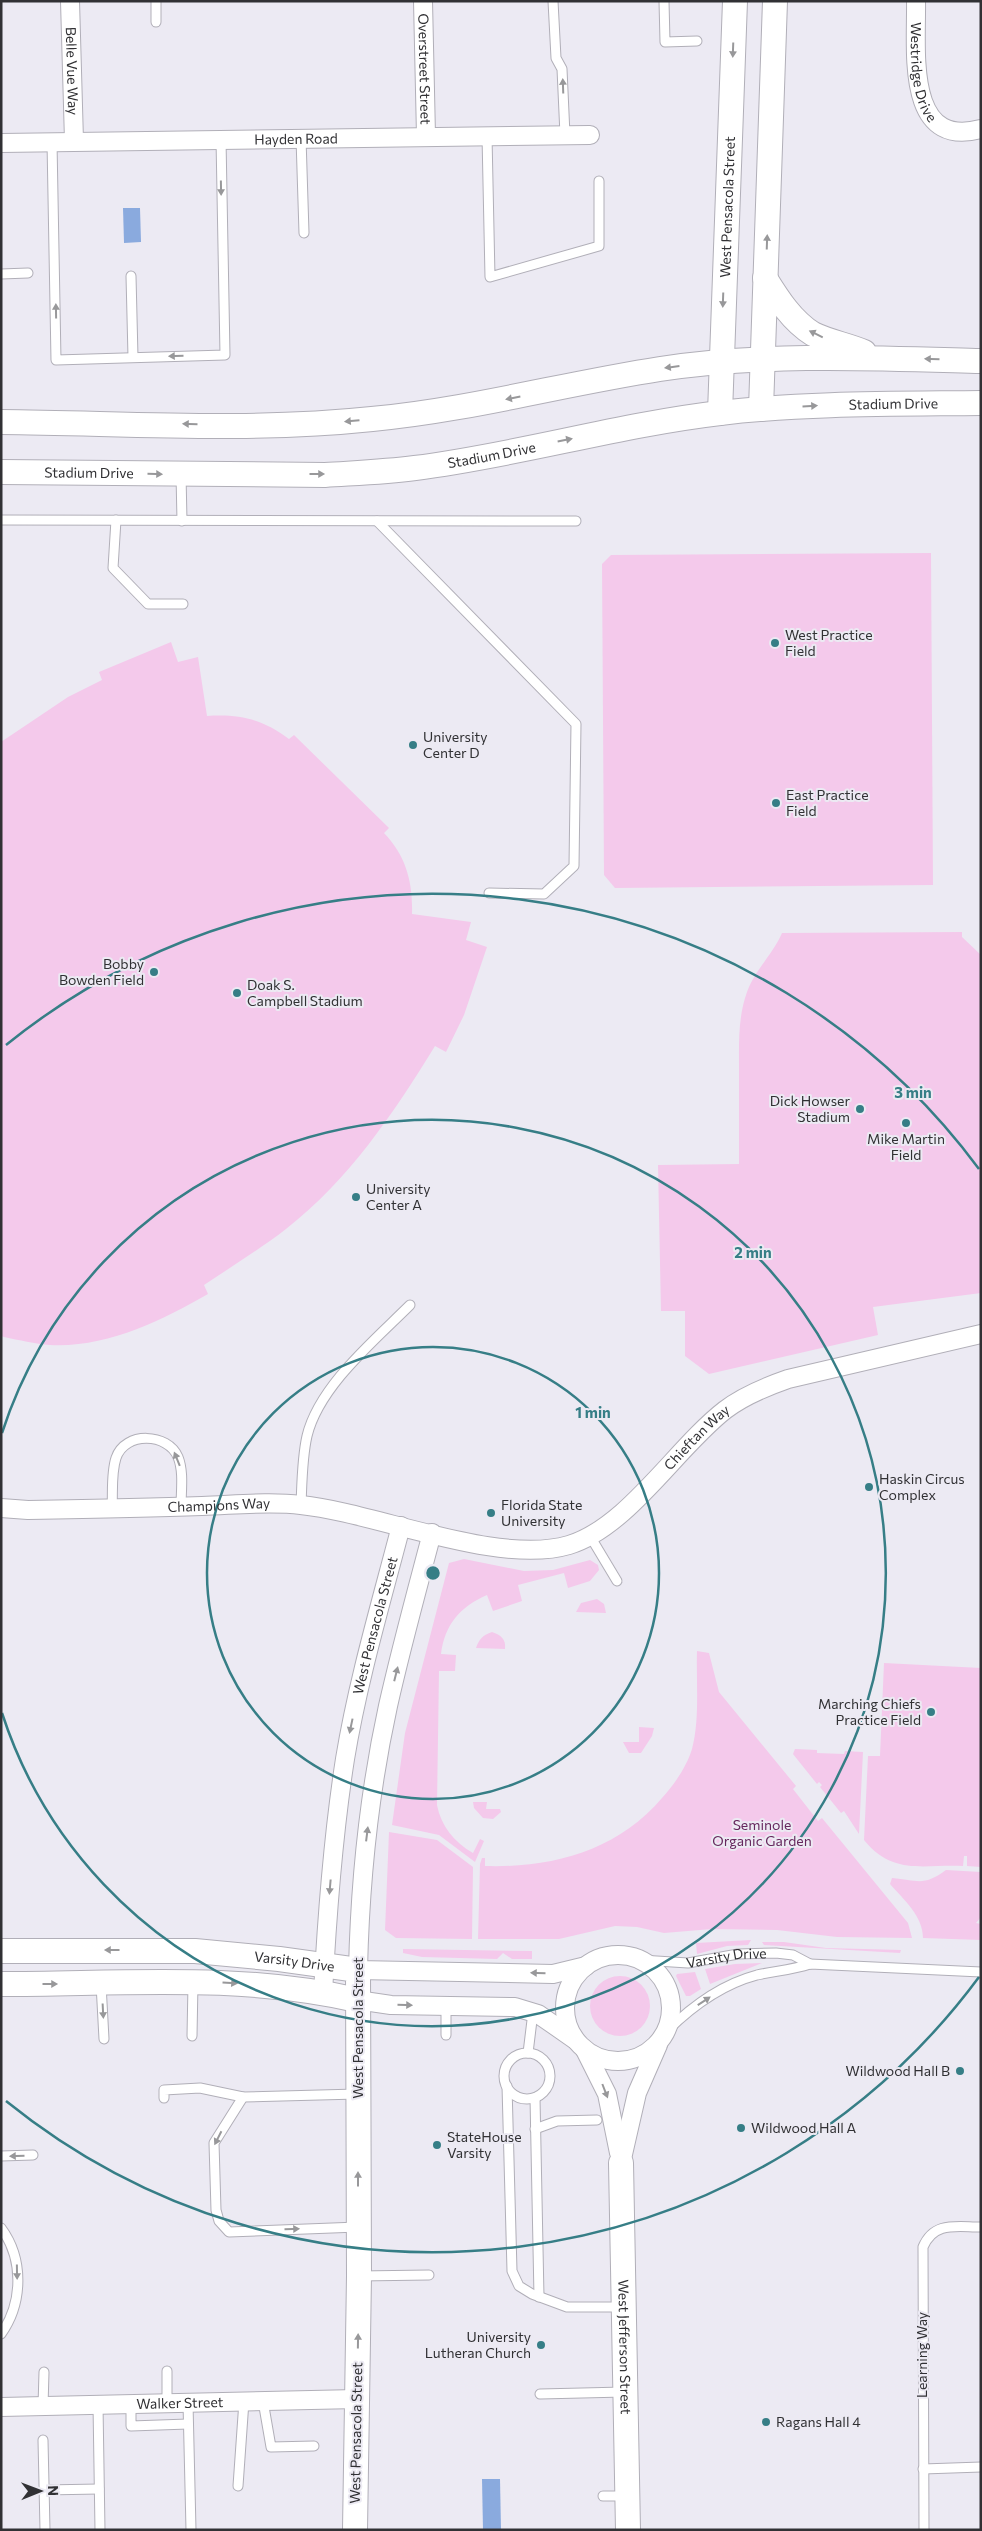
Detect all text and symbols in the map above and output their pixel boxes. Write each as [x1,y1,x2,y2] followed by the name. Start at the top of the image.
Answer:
[415,13,435,125] street label: Overstreet Street
[908,22,941,125] street label: Westridge Drive
[63,27,82,115] street label: Belle Vue Way
[729,42,737,58] one-way arrow
[559,78,567,94] one-way arrow
[254,129,338,148] street label: Hayden Road
[716,136,738,278] street label: West Pensacola Street
[218,180,226,196] one-way arrow
[763,233,771,249] one-way arrow
[719,292,727,308] one-way arrow
[51,303,59,319] one-way arrow
[809,329,823,337] one-way arrow
[168,353,184,361] one-way arrow
[924,355,940,363] one-way arrow
[664,364,680,372] one-way arrow
[504,394,520,402] one-way arrow
[848,394,938,413] street label: Stadium Drive
[802,402,818,410] one-way arrow
[344,417,360,425] one-way arrow
[182,420,198,428] one-way arrow
[557,436,572,444] one-way arrow
[446,438,537,471] street label: Stadium Drive
[44,463,134,481] street label: Stadium Drive
[147,470,163,478] one-way arrow
[310,470,326,478] one-way arrow
[785,626,873,659] place label: West Practice Field
[769,637,781,649] marker: West Practice Field
[423,728,487,761] place label: University Center D
[407,739,419,751] marker: University Center D
[786,786,869,819] place label: East Practice Field
[770,797,782,809] marker: East Practice Field
[59,955,144,988] place label: Bobby Bowden Field
[148,966,160,978] marker: Bobby Bowden Field
[247,976,363,1009] place label: Doak S. Campbell Stadium
[231,987,243,999] marker: Doak S. Campbell Stadium
[894,1083,932,1101] text: 3 min
[770,1092,850,1125] place label: Dick Howser Stadium
[854,1103,866,1115] marker: Dick Howser Stadium
[900,1117,912,1129] marker: Mike Martin Field
[867,1130,945,1163] place label: Mike Martin Field
[366,1180,430,1213] place label: University Center A
[350,1191,362,1203] marker: University Center A
[734,1243,772,1261] text: 2 min
[660,1401,733,1473] street label: Chieftan Way
[575,1403,611,1421] text: 1 min
[173,1452,181,1466] one-way arrow
[879,1470,965,1503] place label: Haskin Circus Complex
[863,1481,875,1493] marker: Haskin Circus Complex
[167,1494,270,1515] street label: Champions Way
[501,1496,582,1529] place label: Florida State University
[485,1507,497,1519] marker: Florida State University
[349,1554,401,1696] street label: West Pensacola Street
[424,1564,442,1582] centre of rings
[392,1666,400,1681] one-way arrow
[818,1695,921,1728] place label: Marching Chiefs Practice Field
[925,1706,937,1718] marker: Marching Chiefs Practice Field
[347,1718,355,1734] one-way arrow
[712,1816,812,1849] park label: Seminole Organic Garden
[363,1825,371,1841] one-way arrow
[326,1879,334,1895] one-way arrow
[685,1944,767,1971] street label: Varsity Drive
[104,1946,120,1954] one-way arrow
[253,1948,336,1975] street label: Varsity Drive
[349,1957,366,2099] street label: West Pensacola Street
[530,1969,546,1977] one-way arrow
[222,1979,238,1987] one-way arrow
[42,1980,58,1988] one-way arrow
[697,1996,710,2006] one-way arrow
[397,2001,413,2009] one-way arrow
[99,2004,107,2020] one-way arrow
[845,2062,950,2079] place label: Wildwood Hall B
[954,2065,966,2077] marker: Wildwood Hall B
[601,2084,609,2099] one-way arrow
[751,2119,857,2136] place label: Wildwood Hall A
[735,2122,747,2134] marker: Wildwood Hall A
[447,2128,522,2161] place label: StateHouse Varsity
[214,2131,222,2146] one-way arrow
[431,2139,443,2151] marker: StateHouse Varsity
[9,2152,25,2160] one-way arrow
[354,2170,362,2186] one-way arrow
[285,2225,301,2233] one-way arrow
[13,2265,21,2281] one-way arrow
[615,2279,635,2415] street label: West Jefferson Street
[913,2312,930,2398] street label: Learning Way
[425,2328,531,2361] place label: University Lutheran Church
[354,2333,362,2349] one-way arrow
[535,2339,547,2351] marker: University Lutheran Church
[346,2362,365,2504] street label: West Pensacola Street
[136,2393,224,2412] street label: Walker Street
[776,2413,861,2430] place label: Ragans Hall 4
[760,2416,772,2428] marker: Ragans Hall 4
[15,2466,65,2516] north arrow
[45,2485,62,2496] text: N

